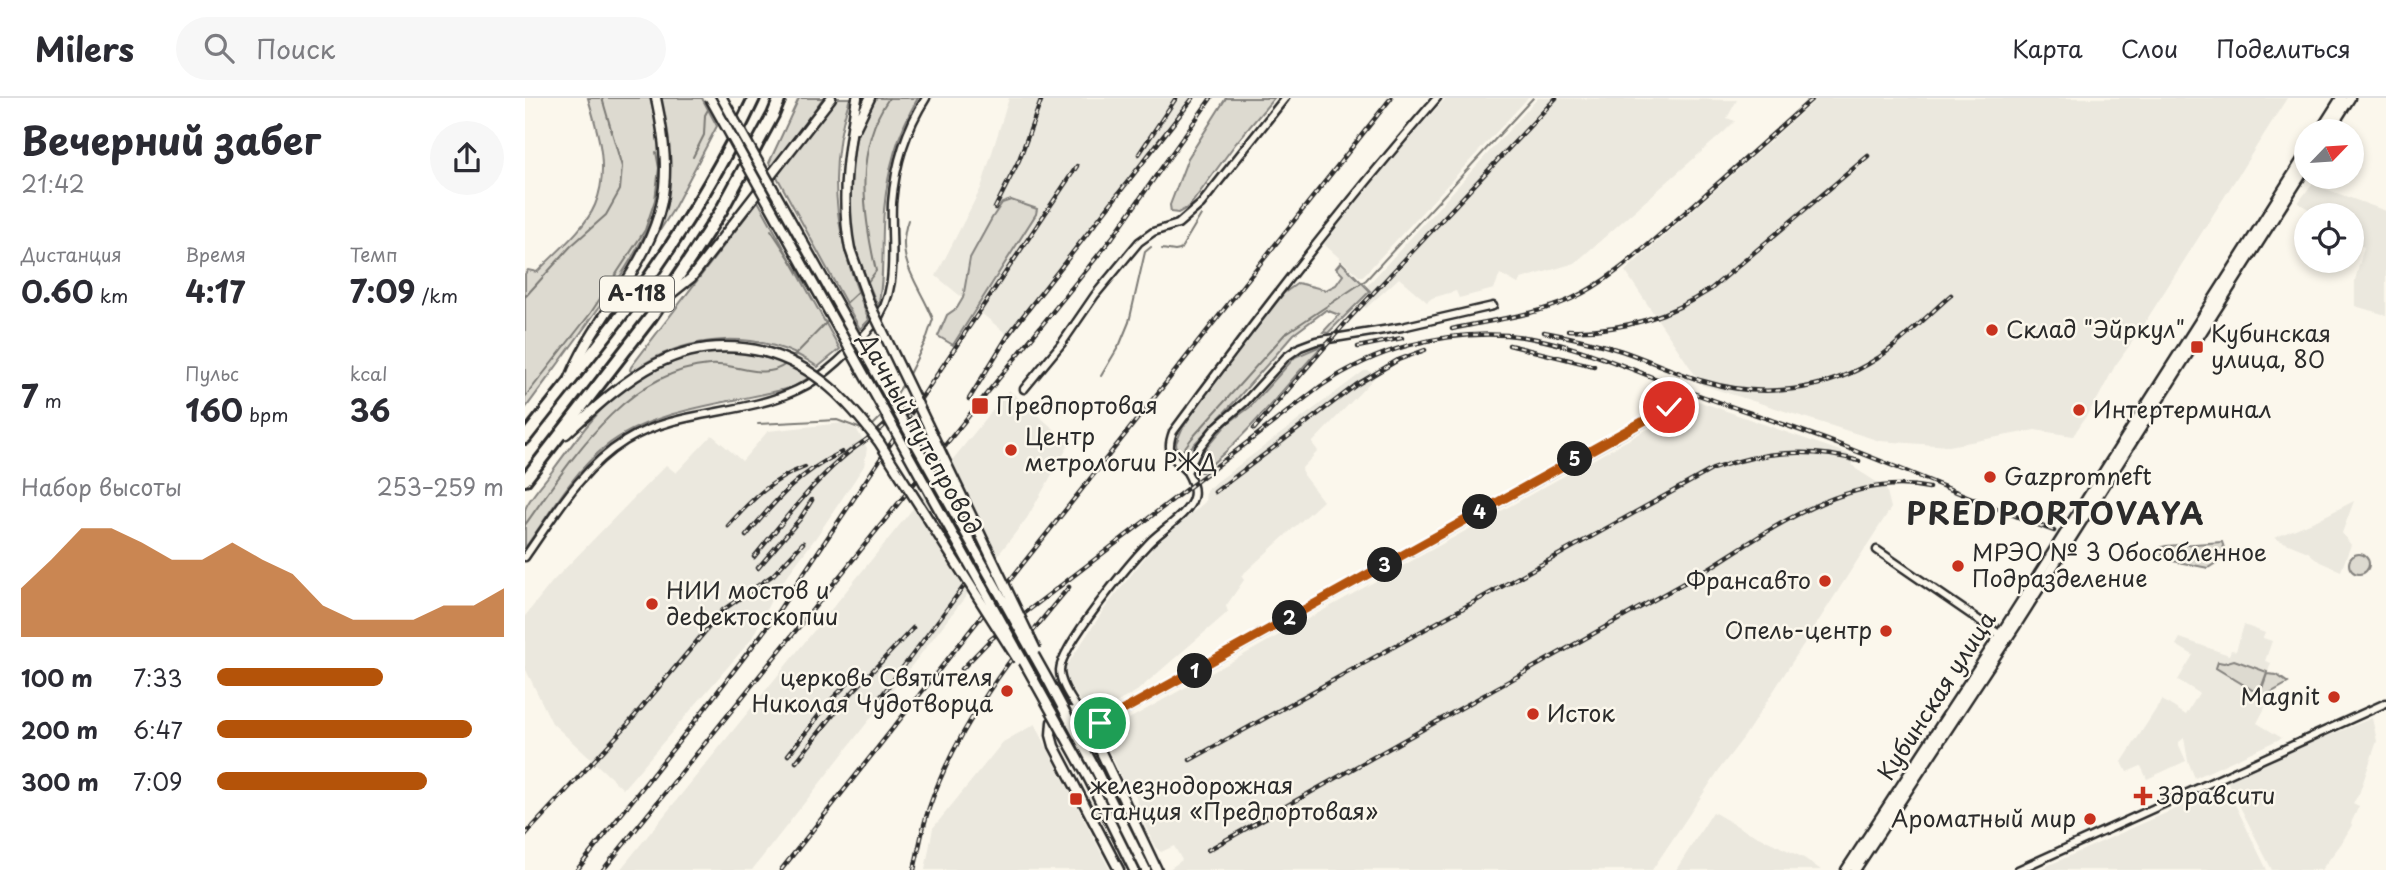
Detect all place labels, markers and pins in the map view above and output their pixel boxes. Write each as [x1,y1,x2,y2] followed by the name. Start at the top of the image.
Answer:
[2006,311,2185,346] place label: Склад "Эйркул"
[2211,315,2331,376] place label: Кубинская улица, 80
[1984,322,2000,338] marker: Склад "Эйркул"
[2189,339,2205,355] marker: Кубинская улица, 80
[1639,377,1699,437] pin
[996,387,1158,422] place label: Предпортовая
[2093,391,2272,426] place label: Интертерминал
[970,396,990,416] marker: Предпортовая
[2071,402,2087,418] marker: Интертерминал
[1025,418,1217,479] place label: Центр метрологии РЖД
[1003,442,1019,458] marker: Центр метрологии РЖД
[1557,442,1593,476] pin: 5
[2004,458,2152,493] place label: Gazpromneft
[1982,469,1998,485] marker: Gazpromneft
[1462,494,1497,530] pin: 4
[1972,534,2267,595] place label: МРЭО № 3 Обособленное Подразделение
[1367,547,1403,582] pin: 3
[1950,558,1966,574] marker: МРЭО № 3 Обособленное Подразделение
[1686,562,1811,597] place label: Франсавто
[666,572,838,633] place label: НИИ мостов и дефектоскопии
[1817,573,1833,589] marker: Франсавто
[644,596,660,612] marker: НИИ мостов и дефектоскопии
[1273,601,1307,636] pin: 2
[1724,612,1872,647] place label: Опель-центр
[1878,623,1894,639] marker: Опель-центр
[1177,654,1213,688] pin: 1
[752,659,993,720] place label: церковь Святителя Николая Чудотворца
[2241,678,2320,713] place label: Magnit
[999,683,1015,699] marker: церковь Святителя Николая Чудотворца
[2326,689,2342,705] marker: Magnit
[1070,693,1130,753] pin
[1547,695,1615,730] place label: Исток
[1525,706,1541,722] marker: Исток
[1089,767,1378,828] place label: железнодорожная станция «Предпортовая»
[2156,777,2276,812] place label: Здравсити
[2135,788,2151,804] marker: Здравсити
[1068,791,1084,807] marker: железнодорожная станция «Предпортовая»
[1891,800,2076,835] place label: Ароматный мир
[2082,811,2098,827] marker: Ароматный мир

